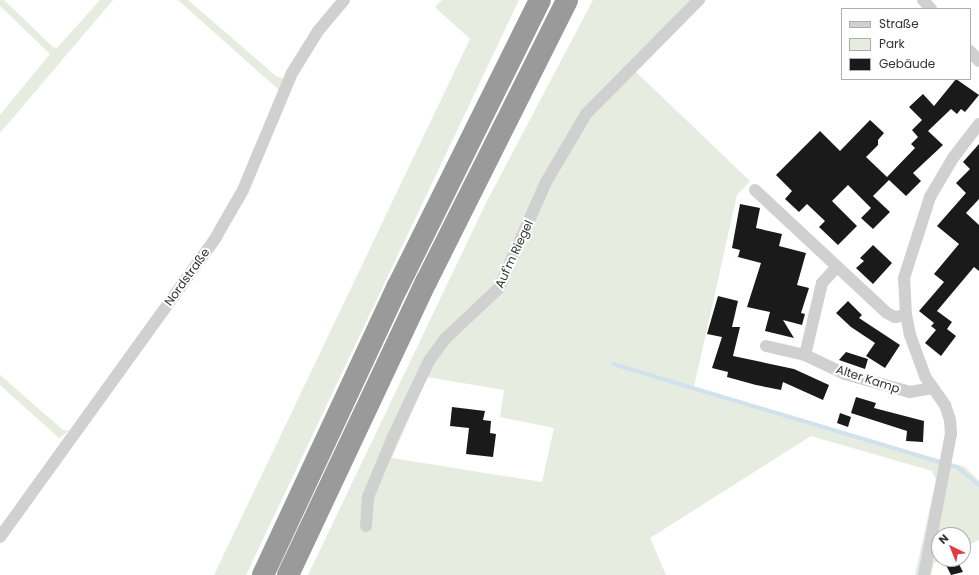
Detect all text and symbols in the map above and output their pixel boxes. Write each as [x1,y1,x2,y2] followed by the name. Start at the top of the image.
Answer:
[841,8,971,80] legend
[879,15,919,32] text: Straße
[879,35,905,52] text: Park
[879,55,935,72] text: Gebäude
[492,218,536,290] street label: Auf'm Riegel
[161,245,213,309] street label: Nordstraße
[834,362,902,396] street label: Alter Kamp
[931,527,971,567] north arrow
[935,530,952,548] text: N

